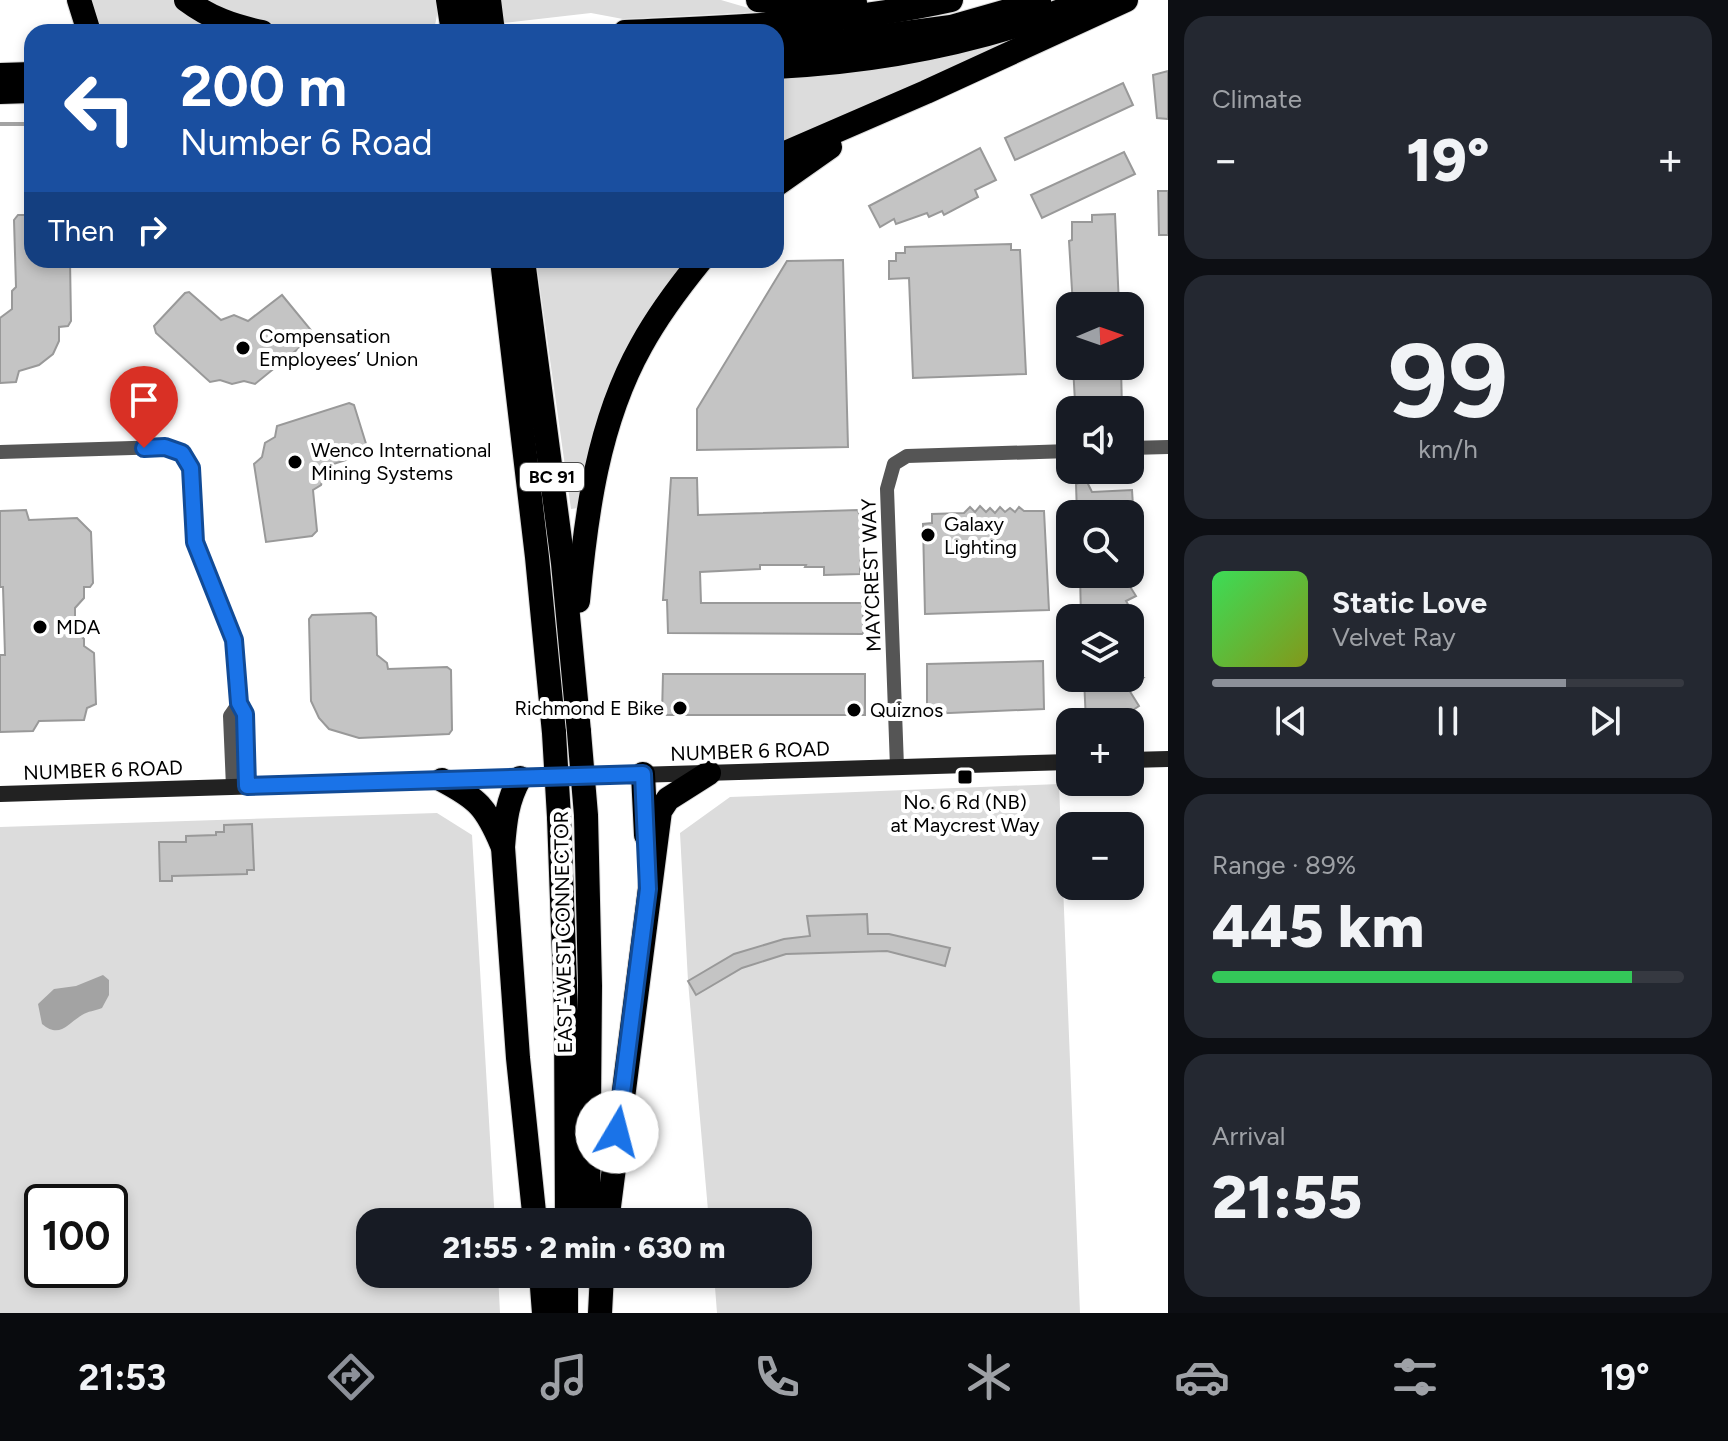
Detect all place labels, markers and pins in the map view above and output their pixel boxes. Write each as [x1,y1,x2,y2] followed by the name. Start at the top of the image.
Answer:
[259,324,418,371] place label: Compensation Employees’ Union
[234,339,252,357] marker: Compensation Employees’ Union
[110,366,178,448] pin
[311,438,492,485] place label: Wenco International Mining Systems
[286,453,304,471] marker: Wenco International Mining Systems
[944,512,1017,559] place label: Galaxy Lighting
[919,526,937,544] marker: Galaxy Lighting
[56,615,101,639] place label: MDA
[31,618,49,636] marker: MDA
[514,696,664,720] place label: Richmond E Bike
[870,698,943,722] place label: Quiznos
[671,699,689,717] marker: Richmond E Bike
[845,701,863,719] marker: Quiznos
[956,768,974,786] marker: No. 6 Rd (NB) at Maycrest Way
[890,790,1040,837] place label: No. 6 Rd (NB) at Maycrest Way

